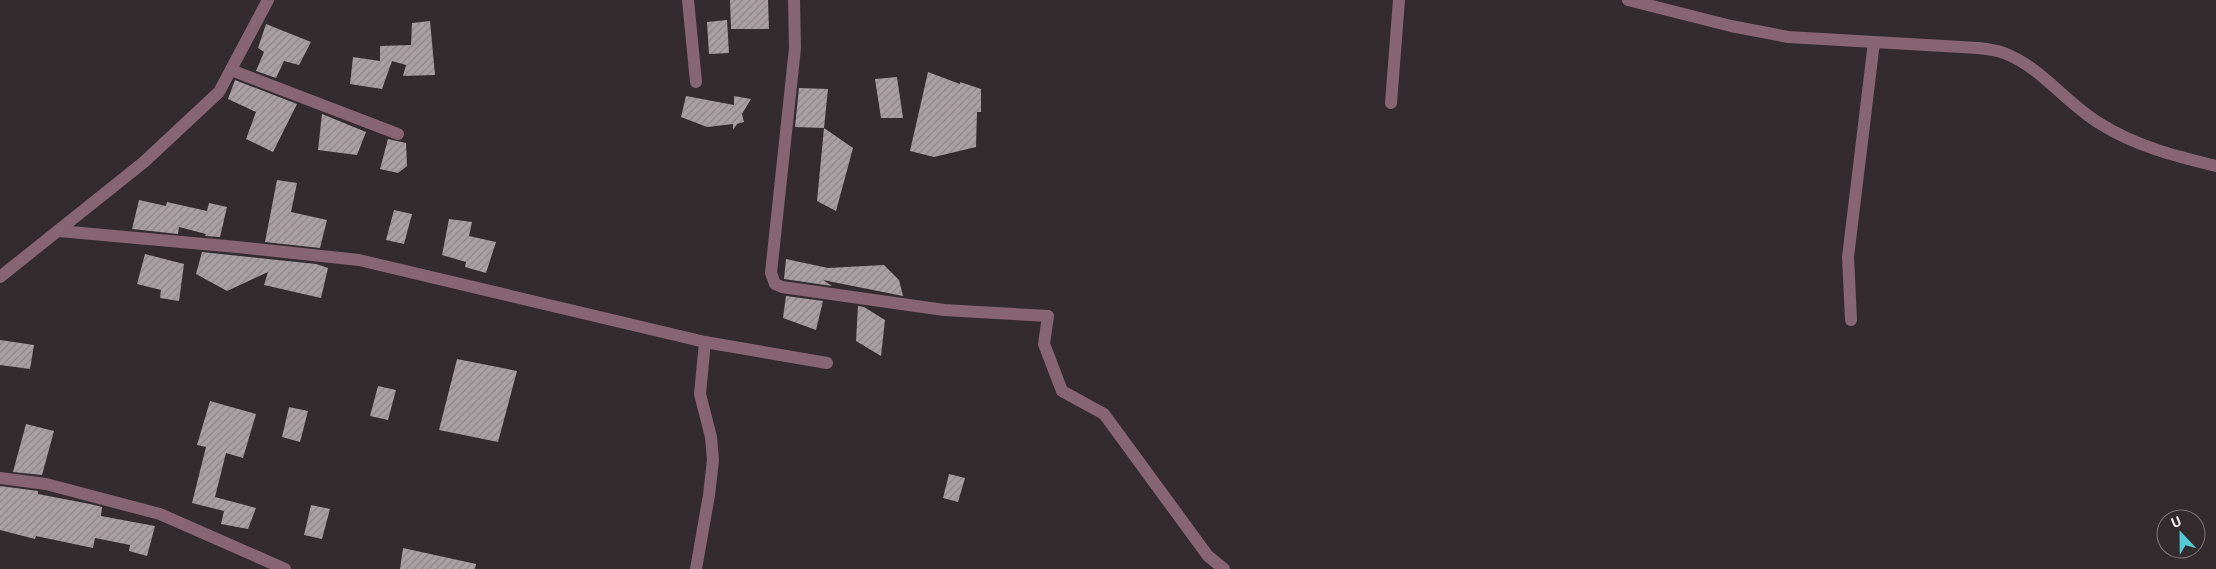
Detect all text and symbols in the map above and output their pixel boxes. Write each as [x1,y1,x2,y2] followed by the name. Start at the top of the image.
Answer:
[2156,509,2206,559] north arrow
[2169,513,2183,531] text: U

